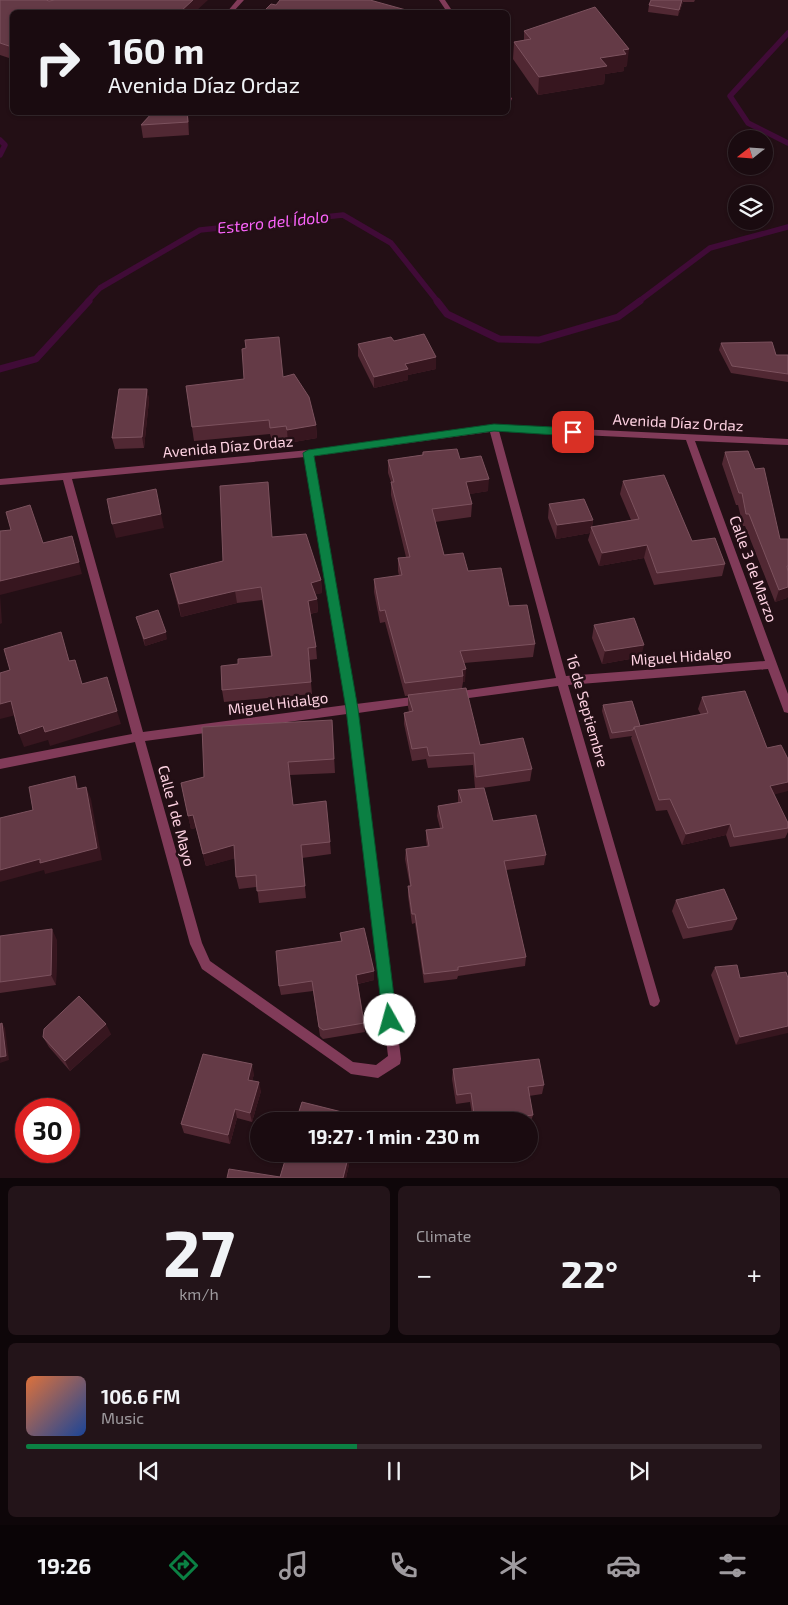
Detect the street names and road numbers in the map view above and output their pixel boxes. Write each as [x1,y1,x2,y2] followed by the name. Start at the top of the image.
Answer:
[612,410,744,434] street label: Avenida Díaz Ordaz
[162,431,294,461] street label: Avenida Díaz Ordaz
[726,513,782,625] street label: Calle 3 de Marzo
[630,643,732,669] street label: Miguel Hidalgo
[563,652,613,769] street label: 16 de Septiembre
[227,688,329,718] street label: Miguel Hidalgo
[155,763,199,868] street label: Calle 1 de Mayo

